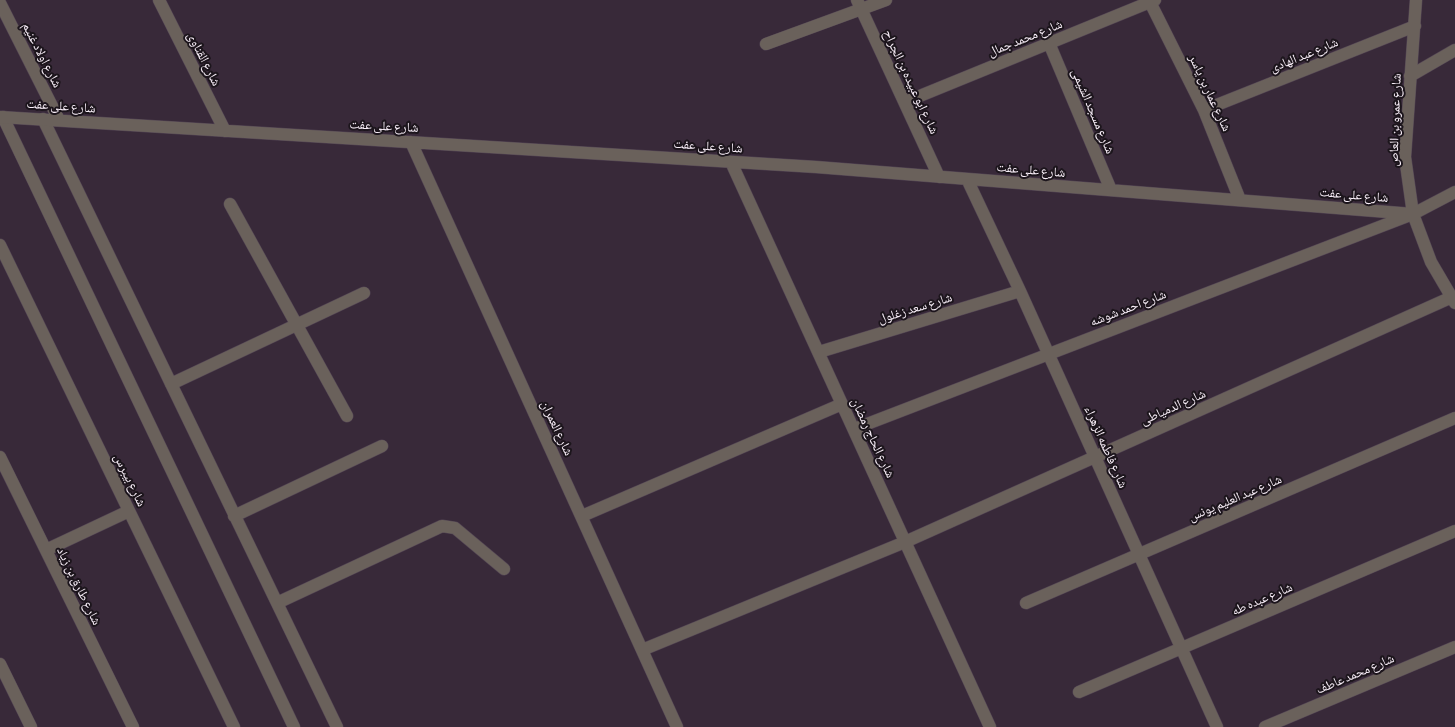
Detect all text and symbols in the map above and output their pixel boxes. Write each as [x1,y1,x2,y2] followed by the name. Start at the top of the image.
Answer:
[985,16,1065,60] street label: شارع محمد جمال
[19,20,65,90] street label: شارع اولاد غنيم
[880,27,942,137] street label: شارع ابو عبيده بن الجراح
[184,29,224,89] street label: شارع القناوى
[1268,34,1340,76] street label: شارع عبد الهادى
[1185,52,1235,134] street label: شارع عمار بن ياسر
[1068,66,1118,156] street label: شارع مسجد الشيمى
[1386,73,1404,167] street label: شارع عمرو بن العاص
[26,96,96,116] street label: شارع على عفت
[349,116,419,136] street label: شارع على عفت
[673,136,743,156] street label: شارع على عفت
[996,159,1066,181] street label: شارع على عفت
[1319,184,1389,206] street label: شارع على عفت
[1088,286,1168,330] street label: شارع احمد شوشه
[876,289,954,327] street label: شارع سعد زغلول
[1138,386,1208,428] street label: شارع الدمياطى
[848,396,898,480] street label: شارع الحاج رمضان
[537,398,577,458] street label: شارع العمران
[1081,403,1131,491] street label: شارع فاطمه الزهراء
[111,451,149,509] street label: شارع بيبرس
[1186,471,1284,525] street label: شارع عبد العليم يونس
[53,545,105,627] street label: شارع طارق بن زياد
[1229,579,1295,619] street label: شارع عبده طه
[1314,651,1396,697] street label: شارع محمد عاطف

